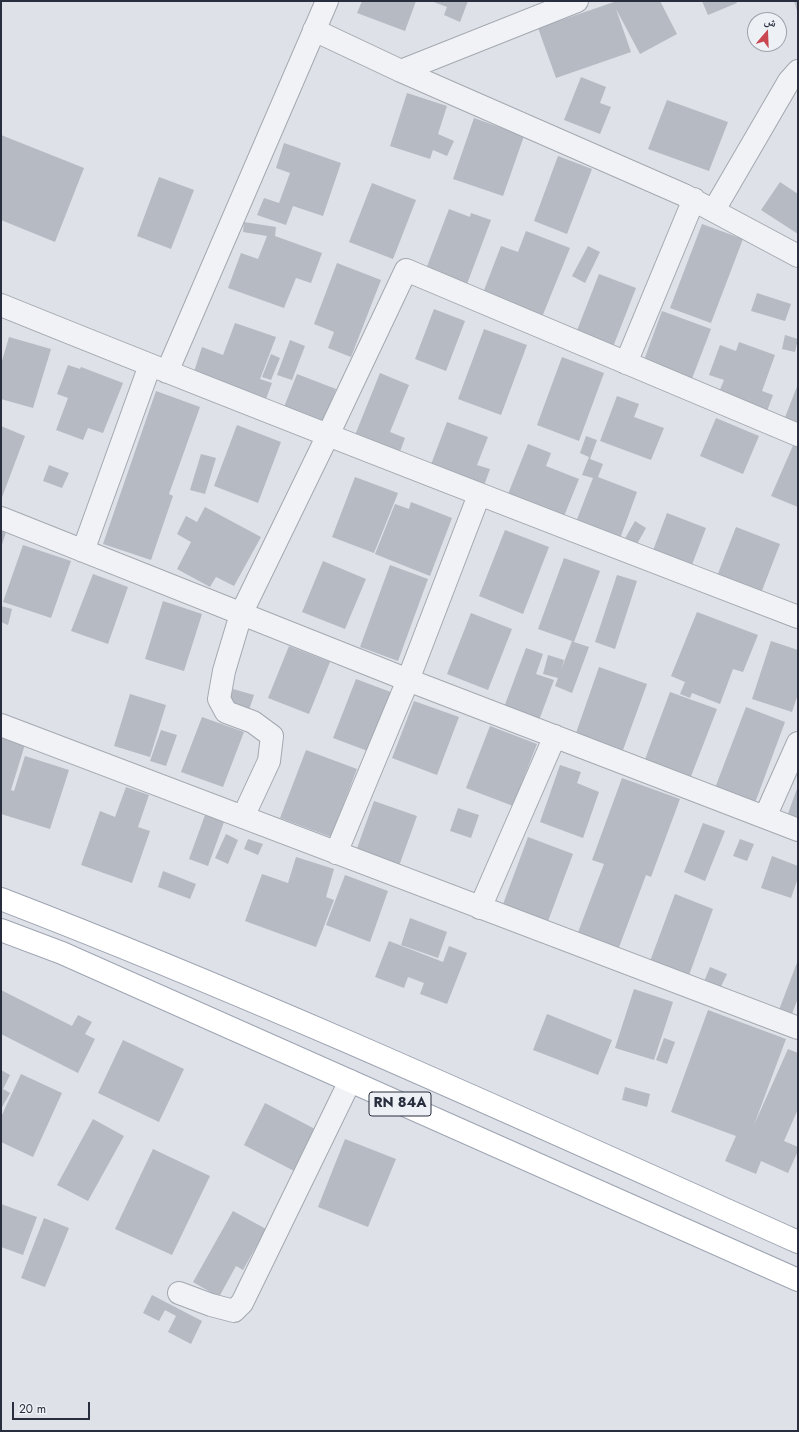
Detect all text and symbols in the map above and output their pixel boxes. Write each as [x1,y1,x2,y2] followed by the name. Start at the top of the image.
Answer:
[747,12,787,52] north arrow
[762,12,779,31] text: ش
[369,1092,431,1116] road number: RN 84A
[14,1394,92,1420] scale bar
[19,1400,46,1418] text: 20 m

